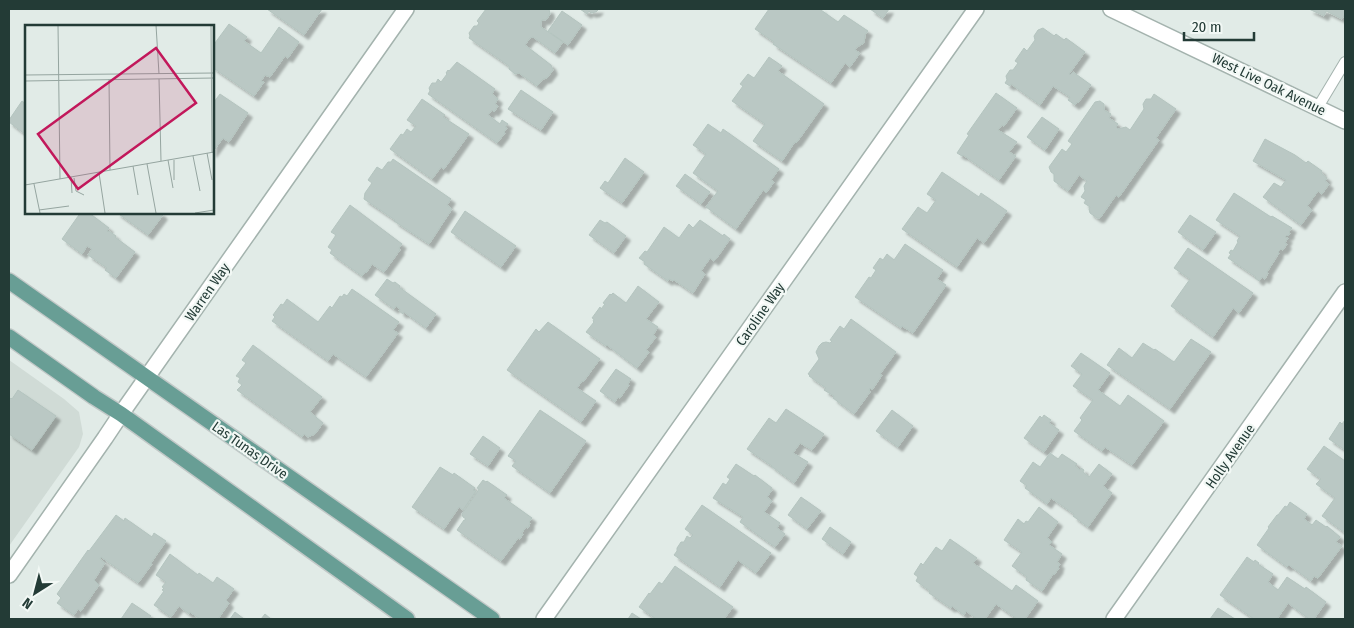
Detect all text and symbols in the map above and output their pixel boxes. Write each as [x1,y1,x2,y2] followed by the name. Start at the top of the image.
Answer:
[1184,10,1254,42] scale bar
[1192,18,1222,36] text: 20 m
[25,25,214,214] inset map
[1209,49,1329,119] street label: West Live Oak Avenue
[181,259,234,325] street label: Warren Way
[732,279,789,349] street label: Caroline Way
[209,418,291,483] street label: Las Tunas Drive
[1202,421,1259,492] street label: Holly Avenue
[10,568,60,618] north arrow
[19,594,36,612] text: N

